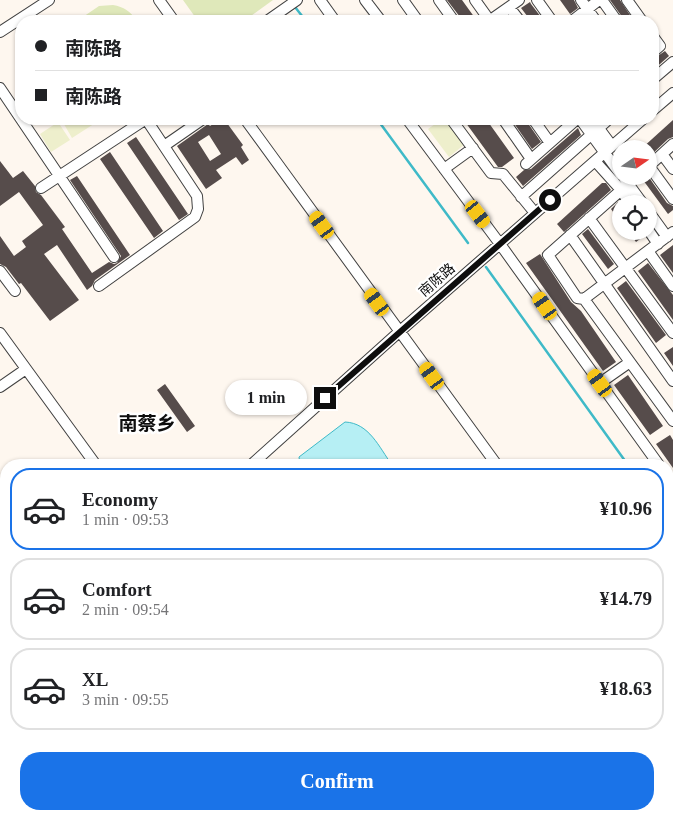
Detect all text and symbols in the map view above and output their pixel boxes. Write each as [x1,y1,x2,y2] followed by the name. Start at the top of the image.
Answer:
[65,38,122,59] text: 南陈路
[65,86,122,107] text: 南陈路
[612,140,658,185] north arrow
[612,140,657,240] map controls
[539,189,561,211] route start
[612,195,657,240] button: locate
[462,198,493,230] car
[307,208,336,242] car
[416,261,458,299] street label: 南陈路
[362,285,391,319] car
[530,289,559,323] car
[417,359,446,393] car
[585,366,614,400] car
[225,380,308,416] callout: 1 min
[314,387,336,409] route end
[247,389,285,406] text: 1 min
[118,413,176,434] district label: 南蔡乡
[22,487,67,532] icon: car
[82,489,158,510] text: Economy
[600,498,652,519] text: ¥10.96
[82,511,169,528] text: 1 min · 09:53
[22,577,67,622] icon: car
[82,579,152,600] text: Comfort
[600,588,652,609] text: ¥14.79
[82,601,169,618] text: 2 min · 09:54
[22,667,67,712] icon: car
[82,669,108,690] text: XL
[600,678,652,699] text: ¥18.63
[82,691,169,708] text: 3 min · 09:55
[20,752,654,810] button: Confirm

